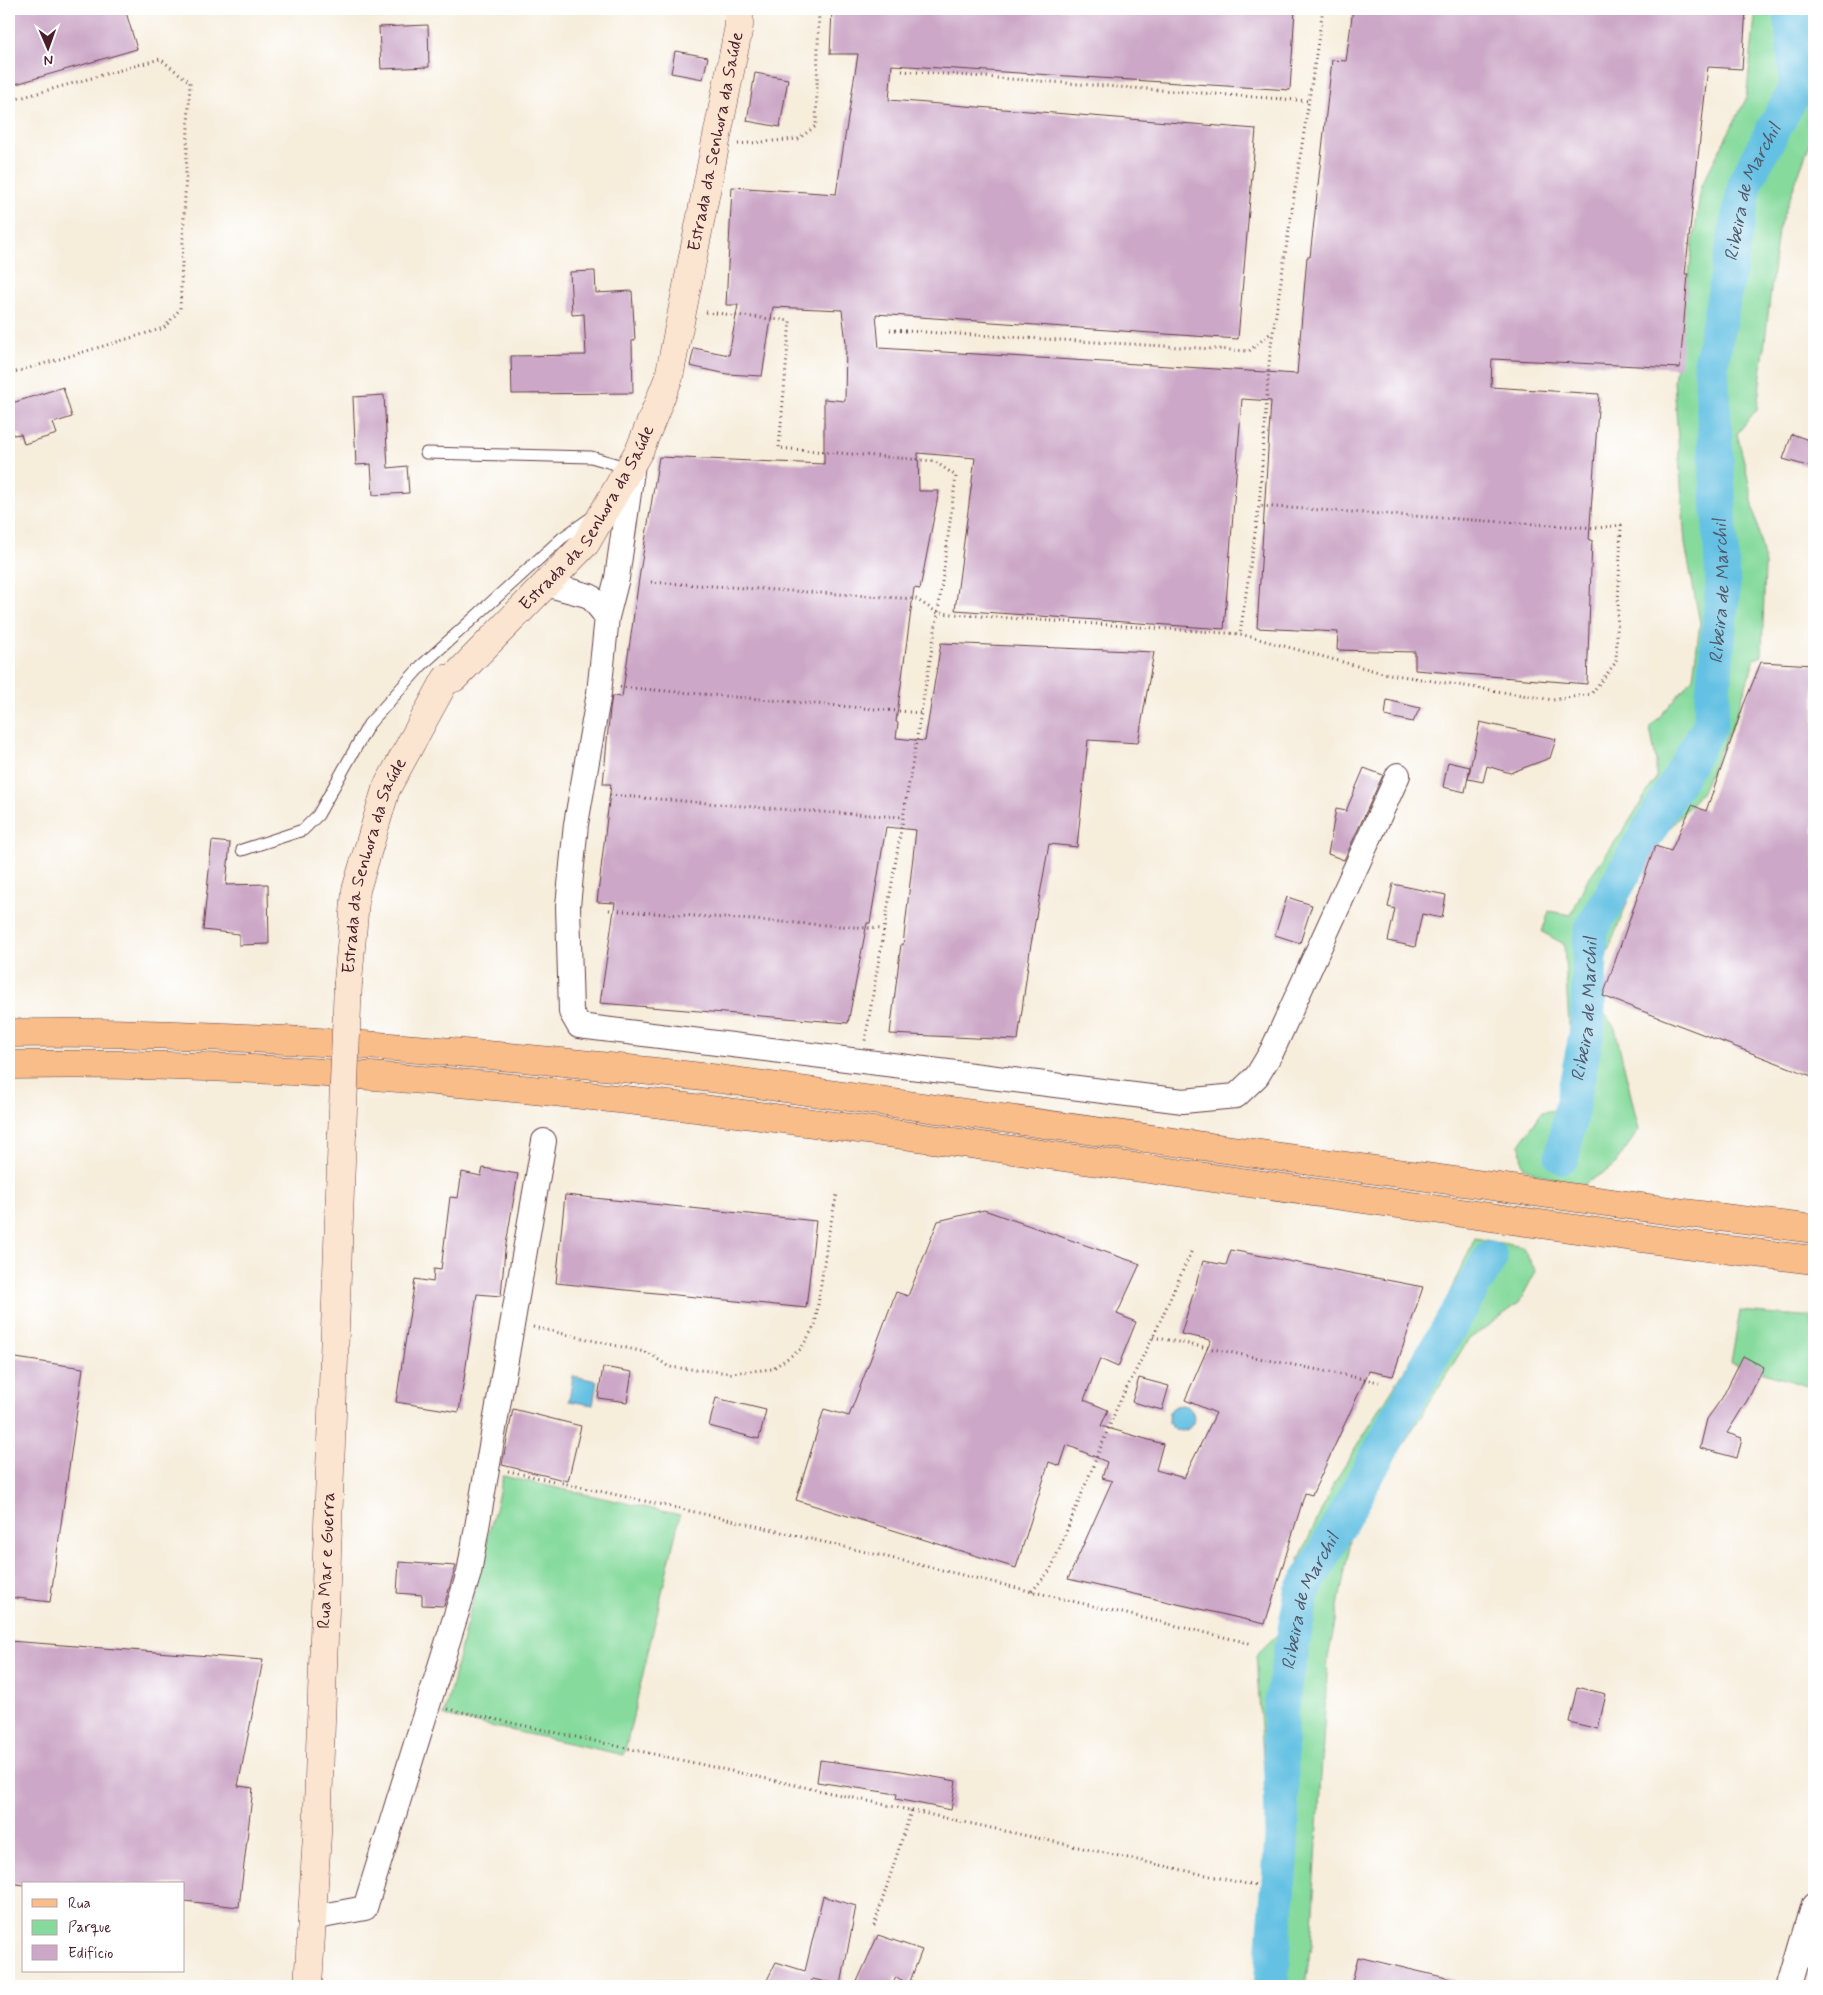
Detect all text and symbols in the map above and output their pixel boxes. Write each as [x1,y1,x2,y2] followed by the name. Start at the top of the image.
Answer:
[22,22,72,72] north arrow
[682,30,750,253] street label: Estrada da Senhora da Saúde
[43,51,53,69] text: N
[1718,118,1787,263] water label: Ribeira de Marchil
[514,422,660,616] street label: Estrada da Senhora da Saúde
[1703,517,1736,664] water label: Ribeira de Marchil
[337,753,413,975] street label: Estrada da Senhora da Saúde
[1565,935,1603,1083] water label: Ribeira de Marchil
[312,1492,341,1629] street label: Rua Mar e Guerra
[1276,1527,1345,1672] water label: Ribeira de Marchil
[22,1882,185,1972] legend
[68,1894,91,1914] text: Rua
[68,1918,111,1938] text: Parque
[68,1944,113,1964] text: Edifício

